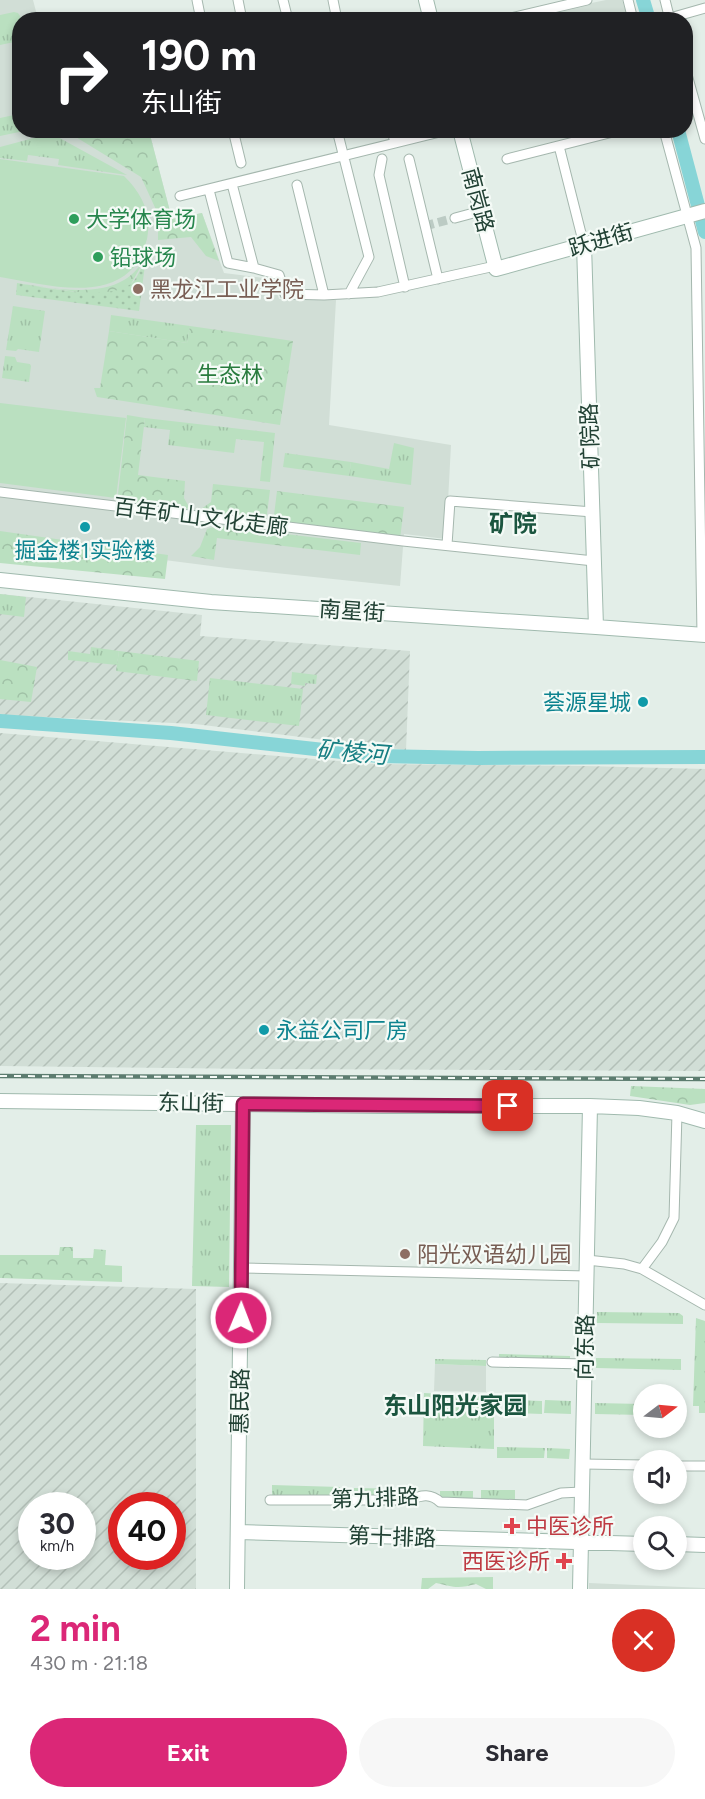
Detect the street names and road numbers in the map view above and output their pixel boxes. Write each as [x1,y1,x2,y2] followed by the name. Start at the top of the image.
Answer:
[456,165,500,235] street label: 南岗路
[566,218,636,262] street label: 跃进街
[575,403,605,469] street label: 矿院路
[112,493,290,541] street label: 百年矿山文化走廊
[318,595,386,627] street label: 南星街
[158,1089,224,1117] street label: 东山街
[571,1314,599,1380] street label: 向东路
[226,1368,254,1434] street label: 惠民路
[331,1483,419,1513] street label: 第九排路
[348,1522,436,1552] street label: 第十排路

